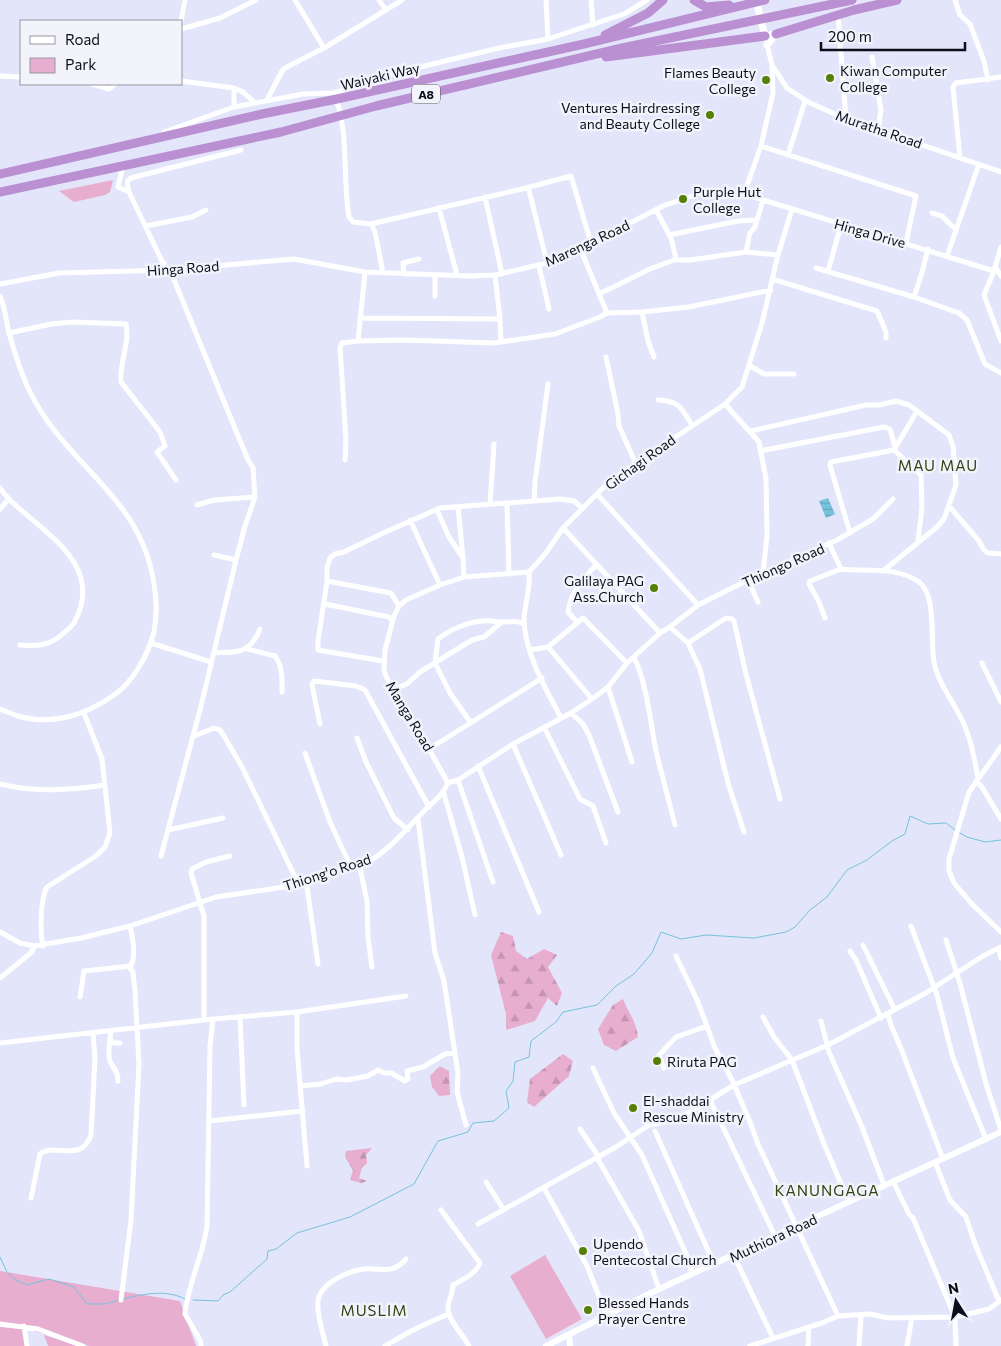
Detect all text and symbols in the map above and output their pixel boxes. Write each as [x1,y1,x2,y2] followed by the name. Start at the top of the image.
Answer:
[20,20,182,85] legend
[821,20,965,52] scale bar
[828,27,872,45] text: 200 m
[65,30,100,48] text: Road
[65,55,96,73] text: Park
[339,59,421,93] street label: Waiyaki Way
[840,62,947,95] place label: Kiwan Computer College
[664,64,756,97] place label: Flames Beauty College
[824,72,836,84] marker: Kiwan Computer College
[760,74,772,86] marker: Flames Beauty College
[412,85,440,104] road number: A8
[561,99,700,132] place label: Ventures Hairdressing and Beauty College
[833,106,925,152] street label: Muratha Road
[704,109,716,121] marker: Ventures Hairdressing and Beauty College
[693,183,761,216] place label: Purple Hut College
[677,193,689,205] marker: Purple Hut College
[832,215,908,251] street label: Hinga Drive
[542,216,632,270] street label: Marenga Road
[146,257,220,279] street label: Hinga Road
[602,431,678,493] street label: Gichagi Road
[898,456,978,474] district label: MAU MAU
[739,539,827,591] street label: Thiongo Road
[564,572,644,605] place label: Galilaya PAG Ass.Church
[648,582,660,594] marker: Galilaya PAG Ass.Church
[382,678,438,754] street label: Manga Road
[281,850,373,894] street label: Thiong'o Road
[667,1053,737,1070] place label: Riruta PAG
[651,1055,663,1067] marker: Riruta PAG
[643,1092,744,1125] place label: El-shaddai Rescue Ministry
[627,1102,639,1114] marker: El-shaddai Rescue Ministry
[774,1181,880,1199] district label: KANUNGAGA
[726,1210,820,1266] street label: Muthiora Road
[593,1235,716,1268] place label: Upendo Pentecostal Church
[577,1245,589,1257] marker: Upendo Pentecostal Church
[931,1276,981,1326] north arrow
[947,1278,960,1297] text: N
[598,1294,689,1327] place label: Blessed Hands Prayer Centre
[340,1301,408,1319] district label: MUSLIM
[582,1304,594,1316] marker: Blessed Hands Prayer Centre

